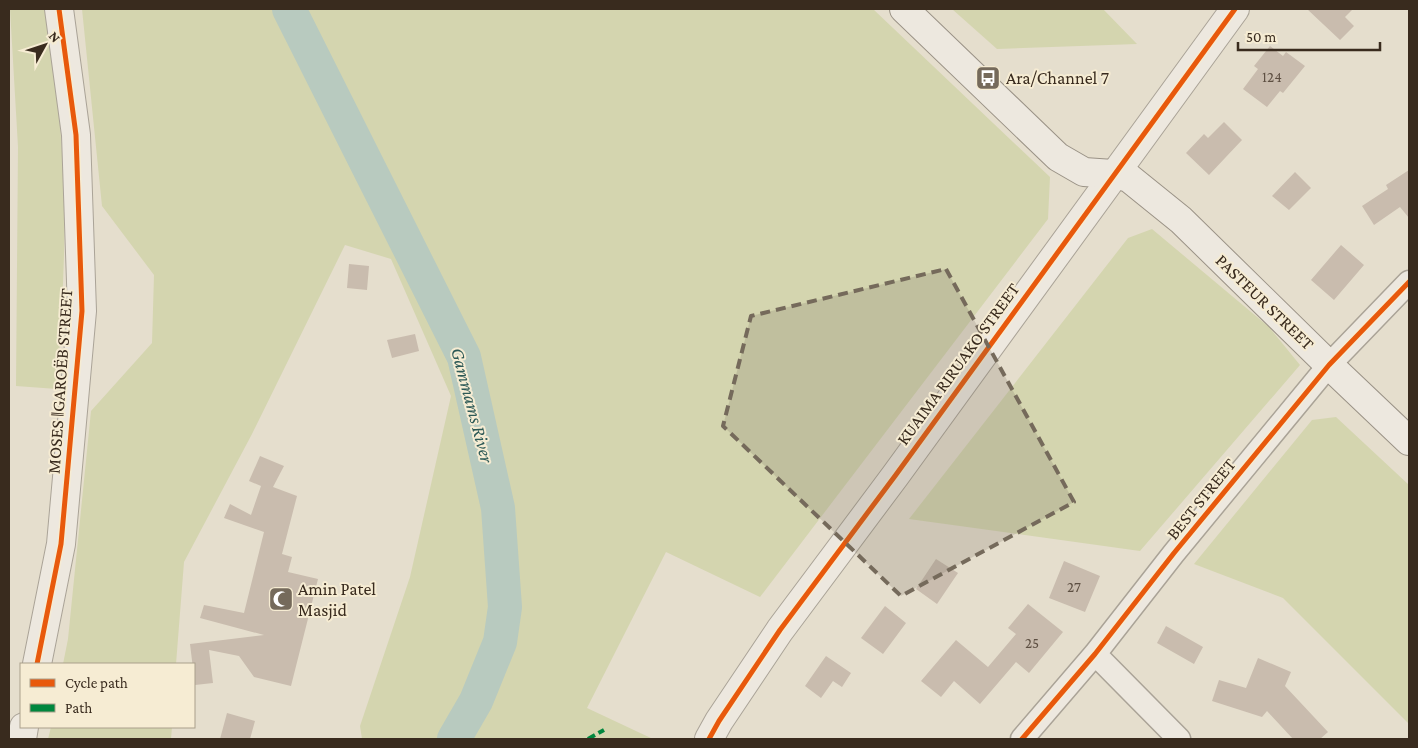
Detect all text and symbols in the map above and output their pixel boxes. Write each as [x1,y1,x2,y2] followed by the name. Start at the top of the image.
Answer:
[20,20,70,70] north arrow
[1238,20,1380,52] scale bar
[46,28,64,46] text: N
[1246,29,1276,45] text: 50 m
[975,65,1001,91] bus stop icon: Ara/Channel 7
[1006,68,1109,88] place label: Ara/Channel 7
[1262,69,1282,85] house number: 124
[1212,250,1318,354] street label: PASTEUR STREET
[892,279,1024,449] street label: KUAIMA RIRUAKO STREET
[44,287,76,474] street label: MOSES ǁGAROËB STREET
[447,345,498,466] water label: Gammams River
[1162,454,1240,544] street label: BEST STREET
[298,579,376,621] place label: Amin Patel Masjid
[1067,579,1081,595] house number: 27
[268,586,294,612] mosque icon: Amin Patel Masjid
[1025,635,1039,651] house number: 25
[20,663,195,728] legend
[65,675,128,692] text: Cycle path
[65,700,92,716] text: Path

